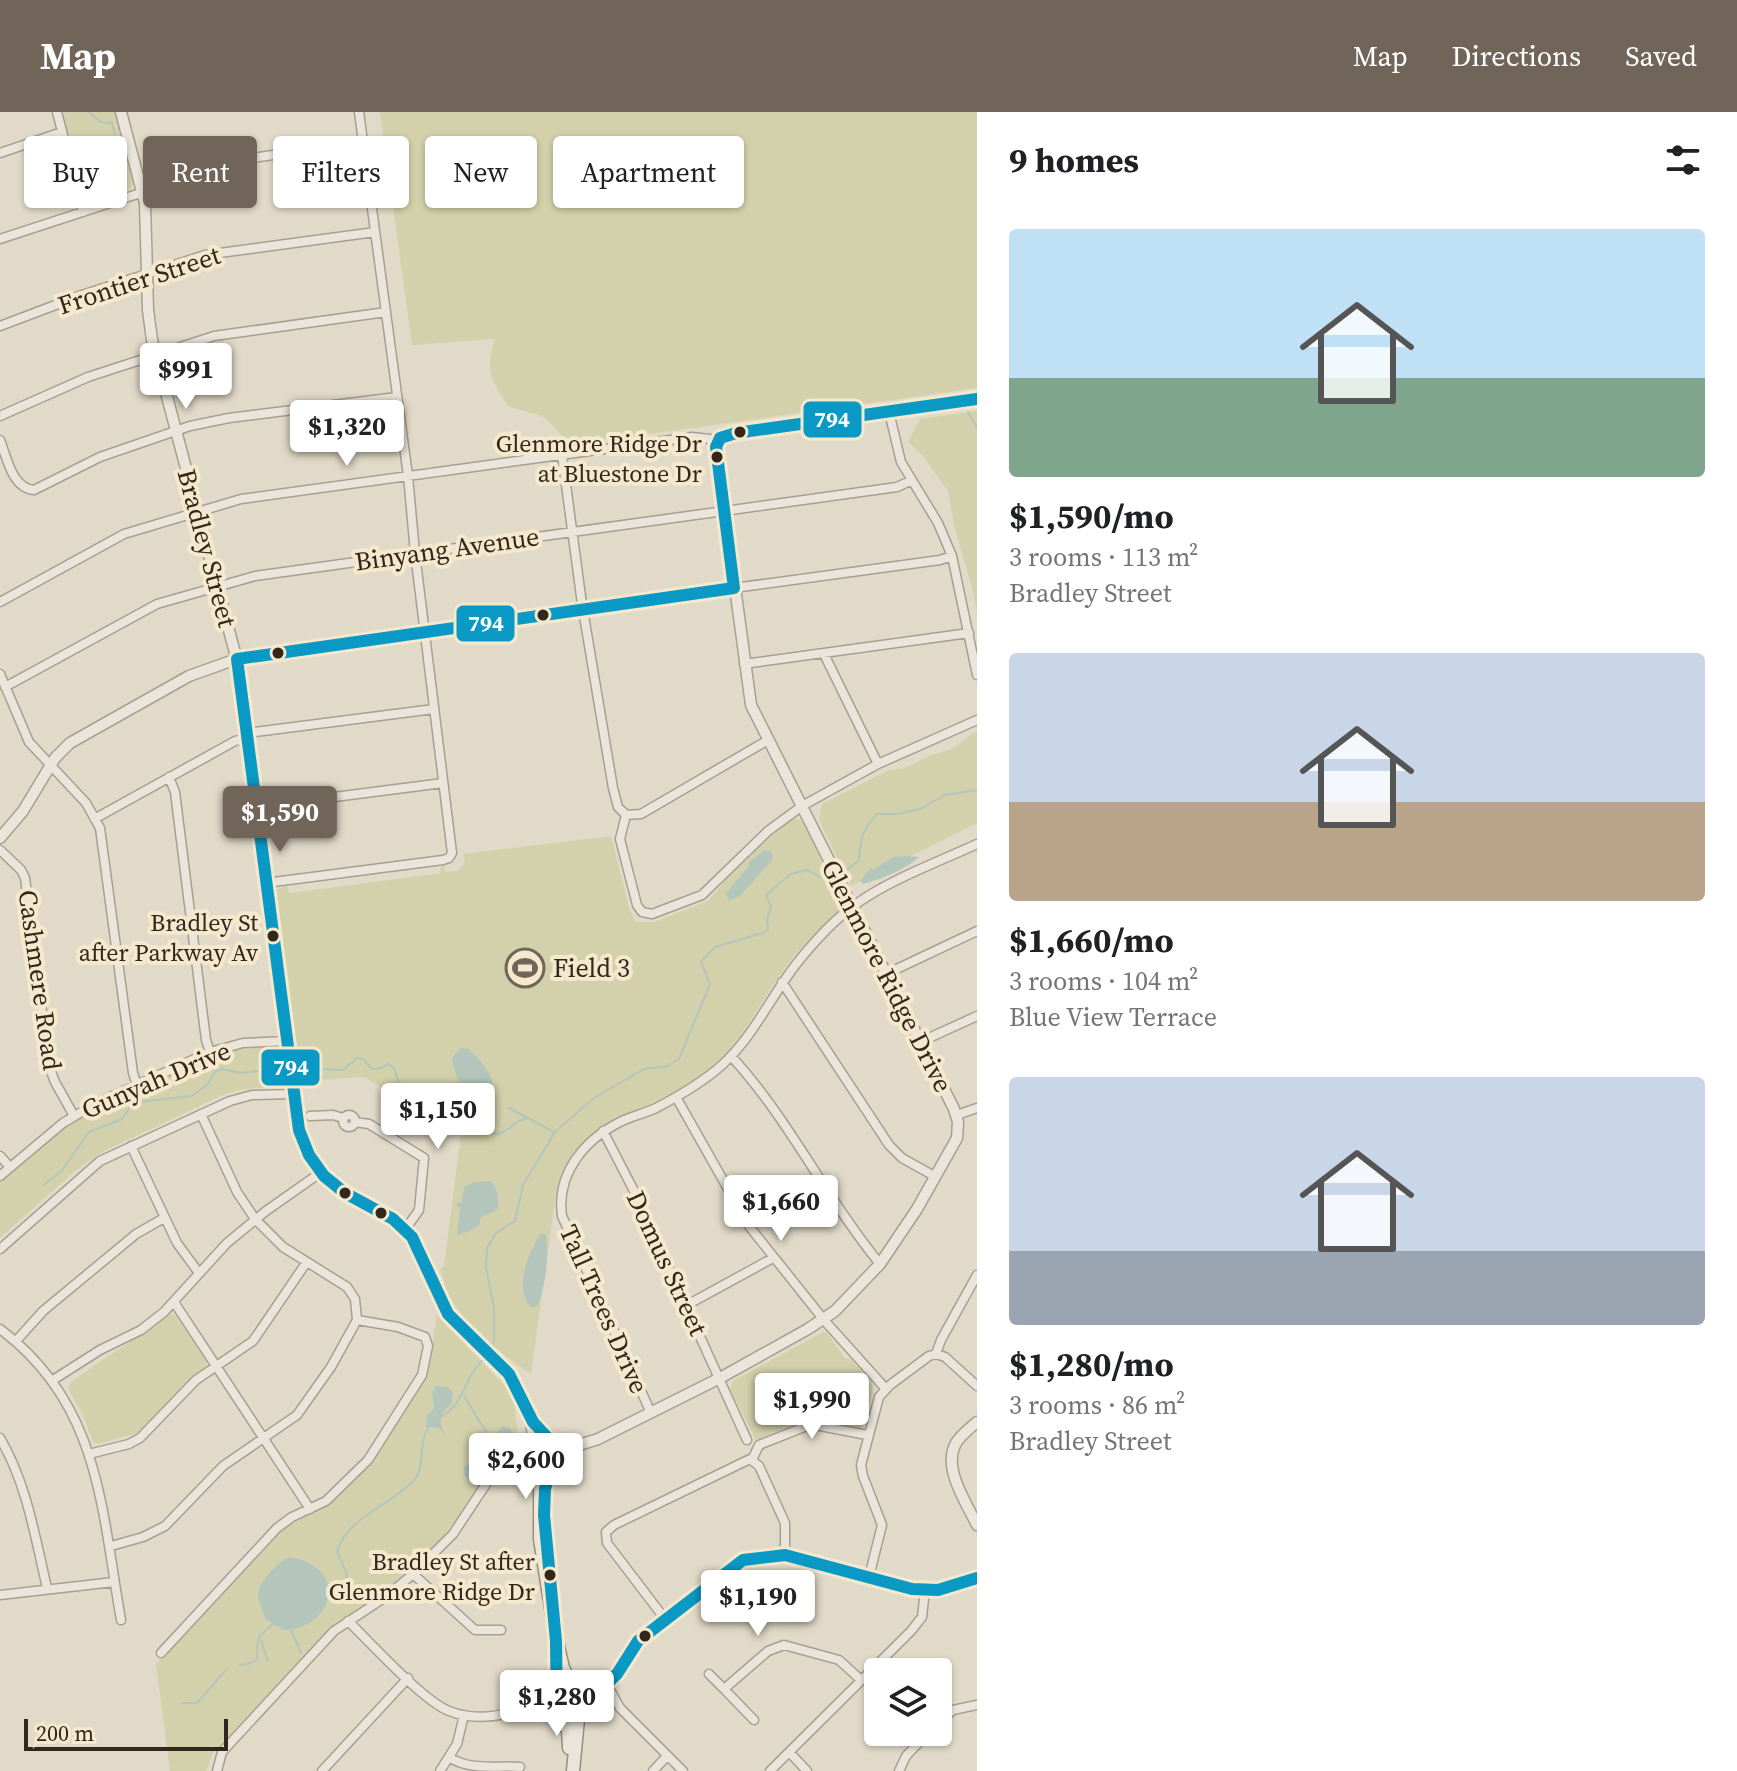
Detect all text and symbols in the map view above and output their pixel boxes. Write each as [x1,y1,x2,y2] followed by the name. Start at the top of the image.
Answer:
[40,30,116,82] text: Map
[1353,37,1408,75] text: Map
[1452,37,1581,75] text: Directions
[1625,37,1697,75] text: Saved
[24,136,127,208] chip: Buy
[143,136,257,208] chip: Rent
[273,136,409,208] chip: Filters
[425,136,537,208] chip: New
[553,136,744,208] chip: Apartment
[1009,137,1139,183] text: 9 homes
[1661,138,1705,182] icon: filters
[53,237,225,323] street label: Frontier Street
[1285,281,1429,425] icon: home
[139,343,233,411] pin: $991
[158,351,214,387] text: $991
[282,400,412,468] pin: $1,320
[802,400,863,439] line badge: 794
[814,404,850,434] text: 794
[308,408,386,444] text: $1,320
[732,424,748,440] unlabelled marker
[496,427,702,490] place label: Glenmore Ridge Dr at Bluestone Dr
[709,449,725,465] marker: Glenmore Ridge Dr at Bluestone Dr
[169,465,246,632] street label: Bradley Street
[1009,493,1174,539] text: $1,590/mo
[353,518,541,580] street label: Binyang Avenue
[1009,539,1198,575] text: 3 rooms · 113 m²
[1009,575,1171,611] text: Bradley Street
[455,604,516,643] line badge: 794
[535,607,551,623] unlabelled marker
[468,608,504,638] text: 794
[270,645,286,661] unlabelled marker
[1285,705,1429,849] icon: home
[215,786,345,854] pin: $1,590
[241,794,319,830] text: $1,590
[813,854,961,1098] street label: Glenmore Ridge Drive
[10,887,71,1073] street label: Cashmere Road
[79,906,258,969] place label: Bradley St after Parkway Av
[1009,917,1174,963] text: $1,660/mo
[265,928,281,944] marker: Bradley St after Parkway Av
[504,947,546,989] sports icon: Field 3
[553,950,630,986] place label: Field 3
[1009,963,1198,999] text: 3 rooms · 104 m²
[1009,999,1217,1035] text: Blue View Terrace
[76,1032,236,1128] street label: Gunyah Drive
[260,1048,321,1087] line badge: 794
[273,1052,309,1082] text: 794
[373,1083,503,1151] pin: $1,150
[399,1091,477,1127] text: $1,150
[1285,1129,1429,1273] icon: home
[716,1175,846,1243] pin: $1,660
[742,1183,820,1219] text: $1,660
[337,1185,353,1201] unlabelled marker
[618,1185,716,1342] street label: Domus Street
[373,1205,389,1221] unlabelled marker
[551,1219,657,1399] street label: Tall Trees Drive
[1009,1341,1174,1387] text: $1,280/mo
[747,1373,877,1441] pin: $1,990
[773,1381,851,1417] text: $1,990
[1009,1387,1185,1423] text: 3 rooms · 86 m²
[1009,1423,1171,1459] text: Bradley Street
[461,1433,591,1501] pin: $2,600
[487,1441,565,1477] text: $2,600
[329,1545,535,1608] place label: Bradley St after Glenmore Ridge Dr
[542,1567,558,1583] marker: Bradley St after Glenmore Ridge Dr
[693,1570,823,1638] pin: $1,190
[719,1578,797,1614] text: $1,190
[637,1628,653,1644] unlabelled marker
[864,1658,952,1746] map controls
[864,1658,952,1746] button: layers
[492,1670,622,1738] pin: $1,280
[518,1678,596,1714] text: $1,280
[24,1715,228,1751] scale bar
[36,1718,94,1748] text: 200 m

